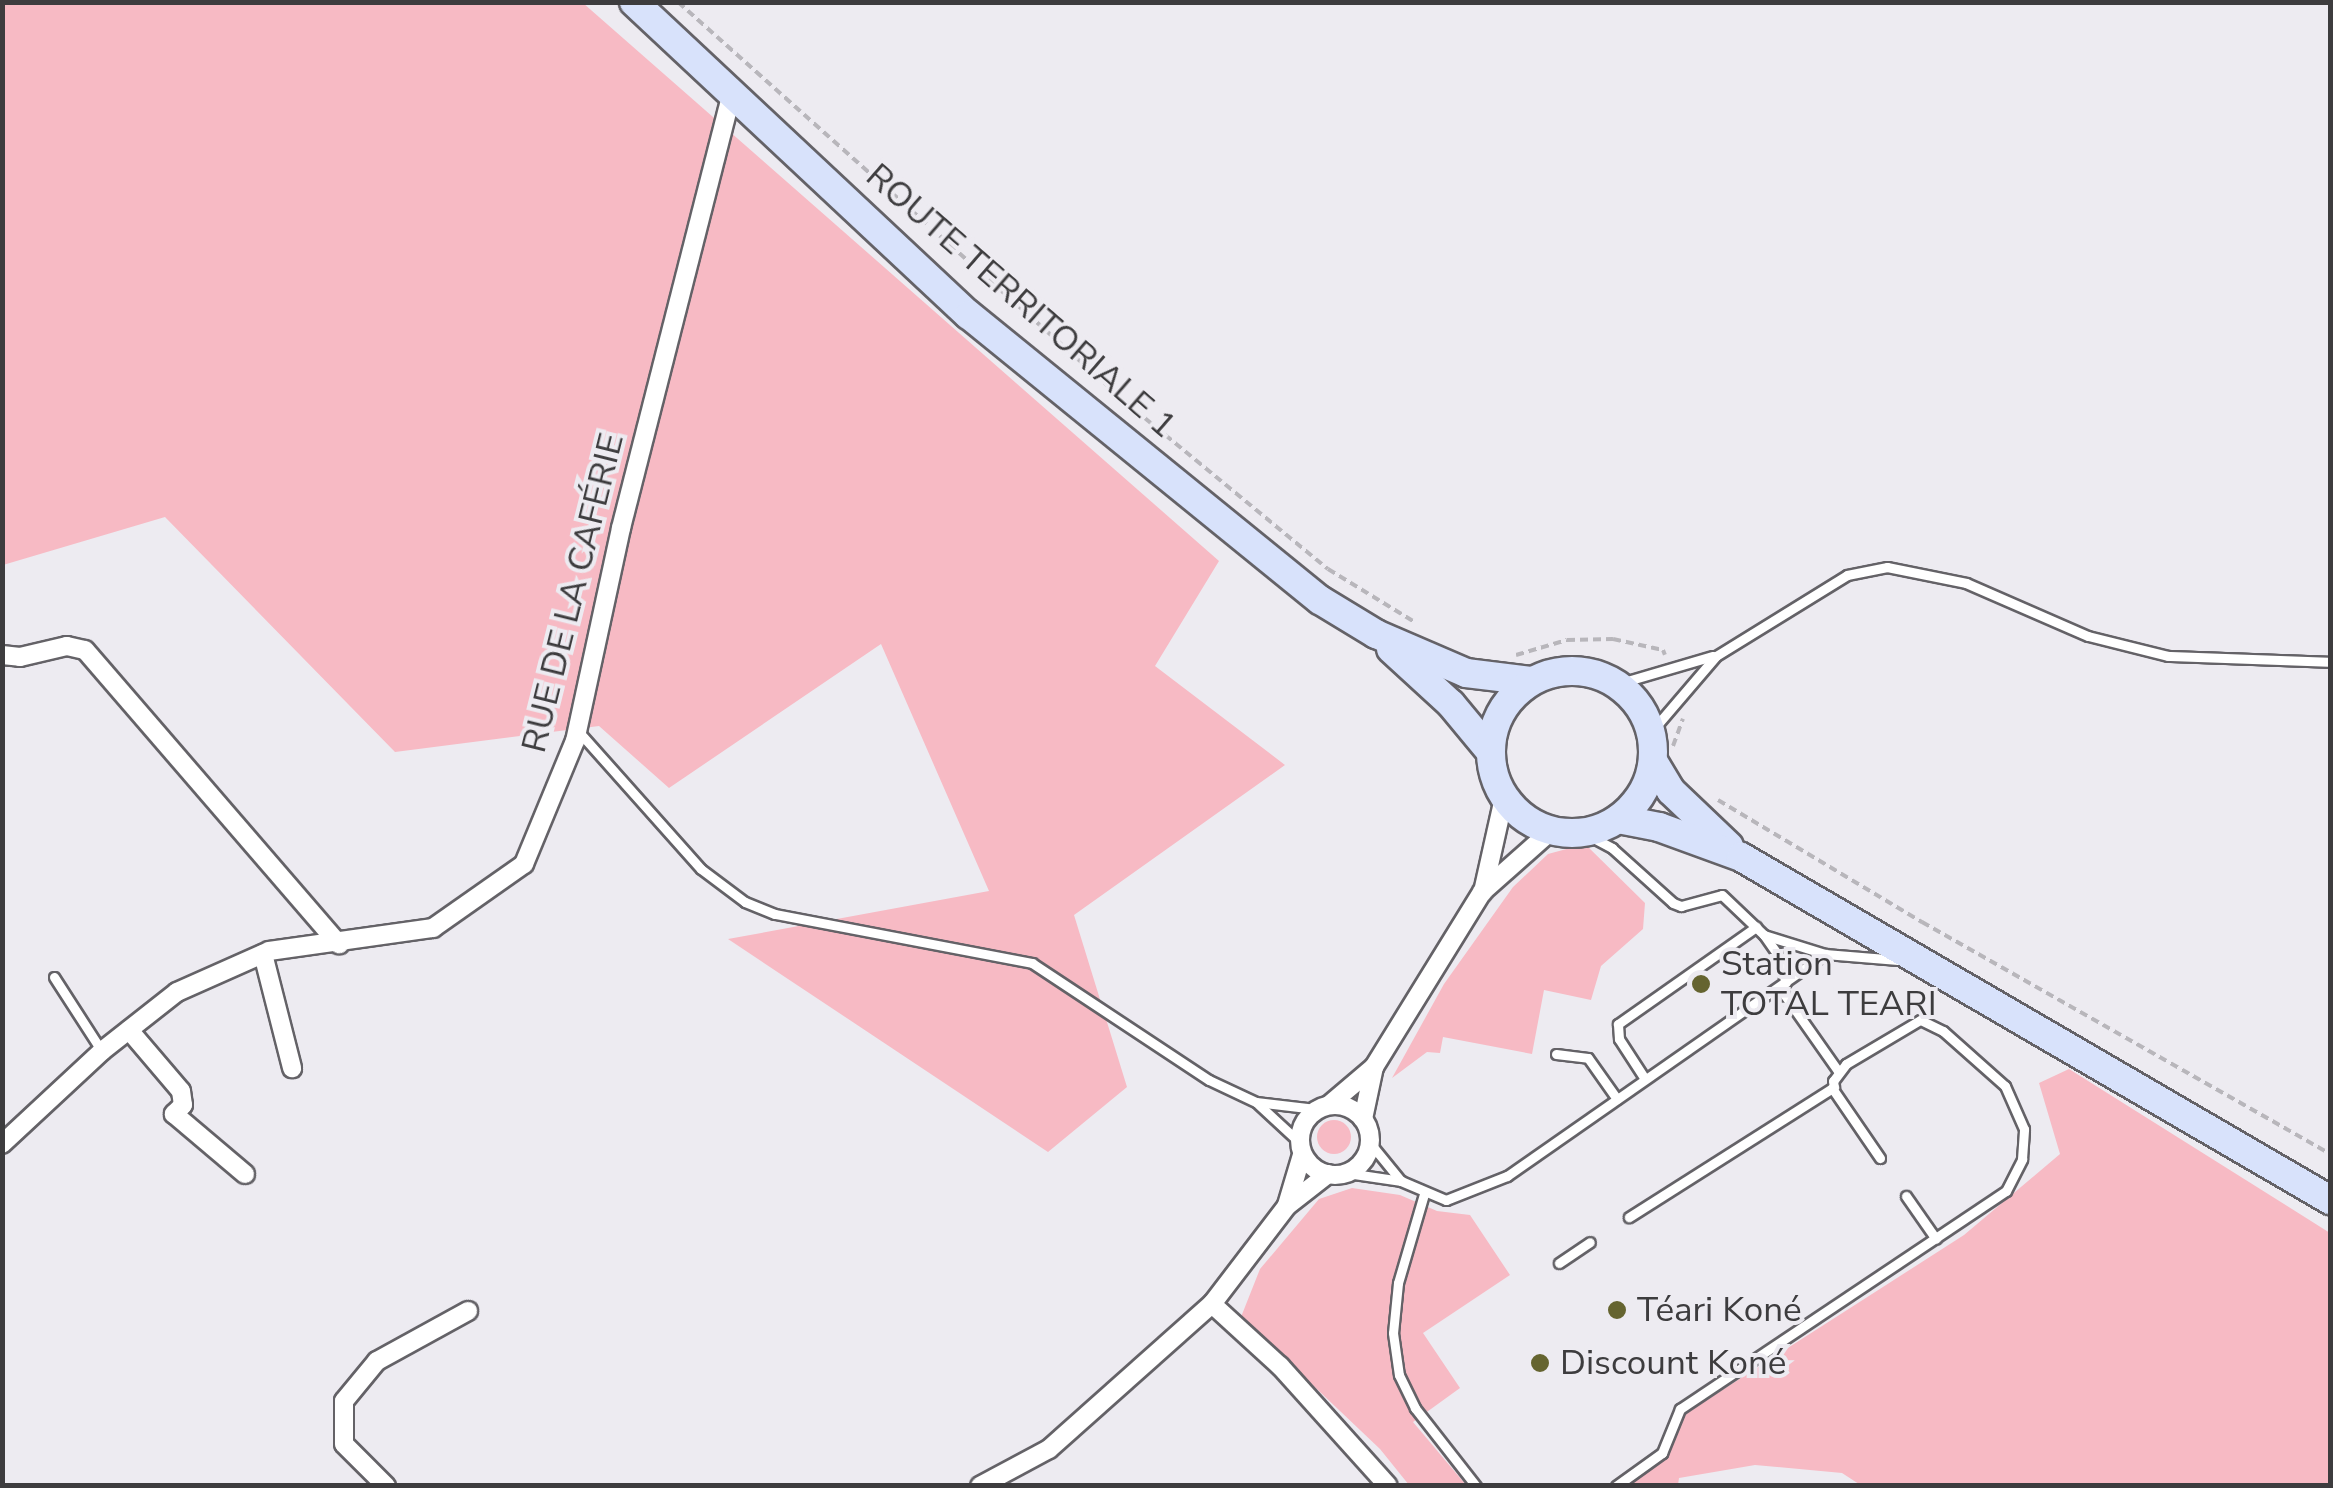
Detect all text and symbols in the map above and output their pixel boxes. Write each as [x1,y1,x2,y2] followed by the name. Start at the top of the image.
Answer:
[857,155,1185,447] street label: ROUTE TERRITORIALE 1
[513,429,633,757] street label: RUE DE LA CAFÉRIE
[1721,943,1937,1025] place label: Station TOTAL TEARI
[1690,973,1712,995] marker: Station TOTAL TEARI
[1637,1289,1802,1331] place label: Téari Koné
[1606,1299,1628,1321] marker: Téari Koné
[1560,1342,1786,1384] place label: Discount Koné
[1529,1352,1551,1374] marker: Discount Koné

